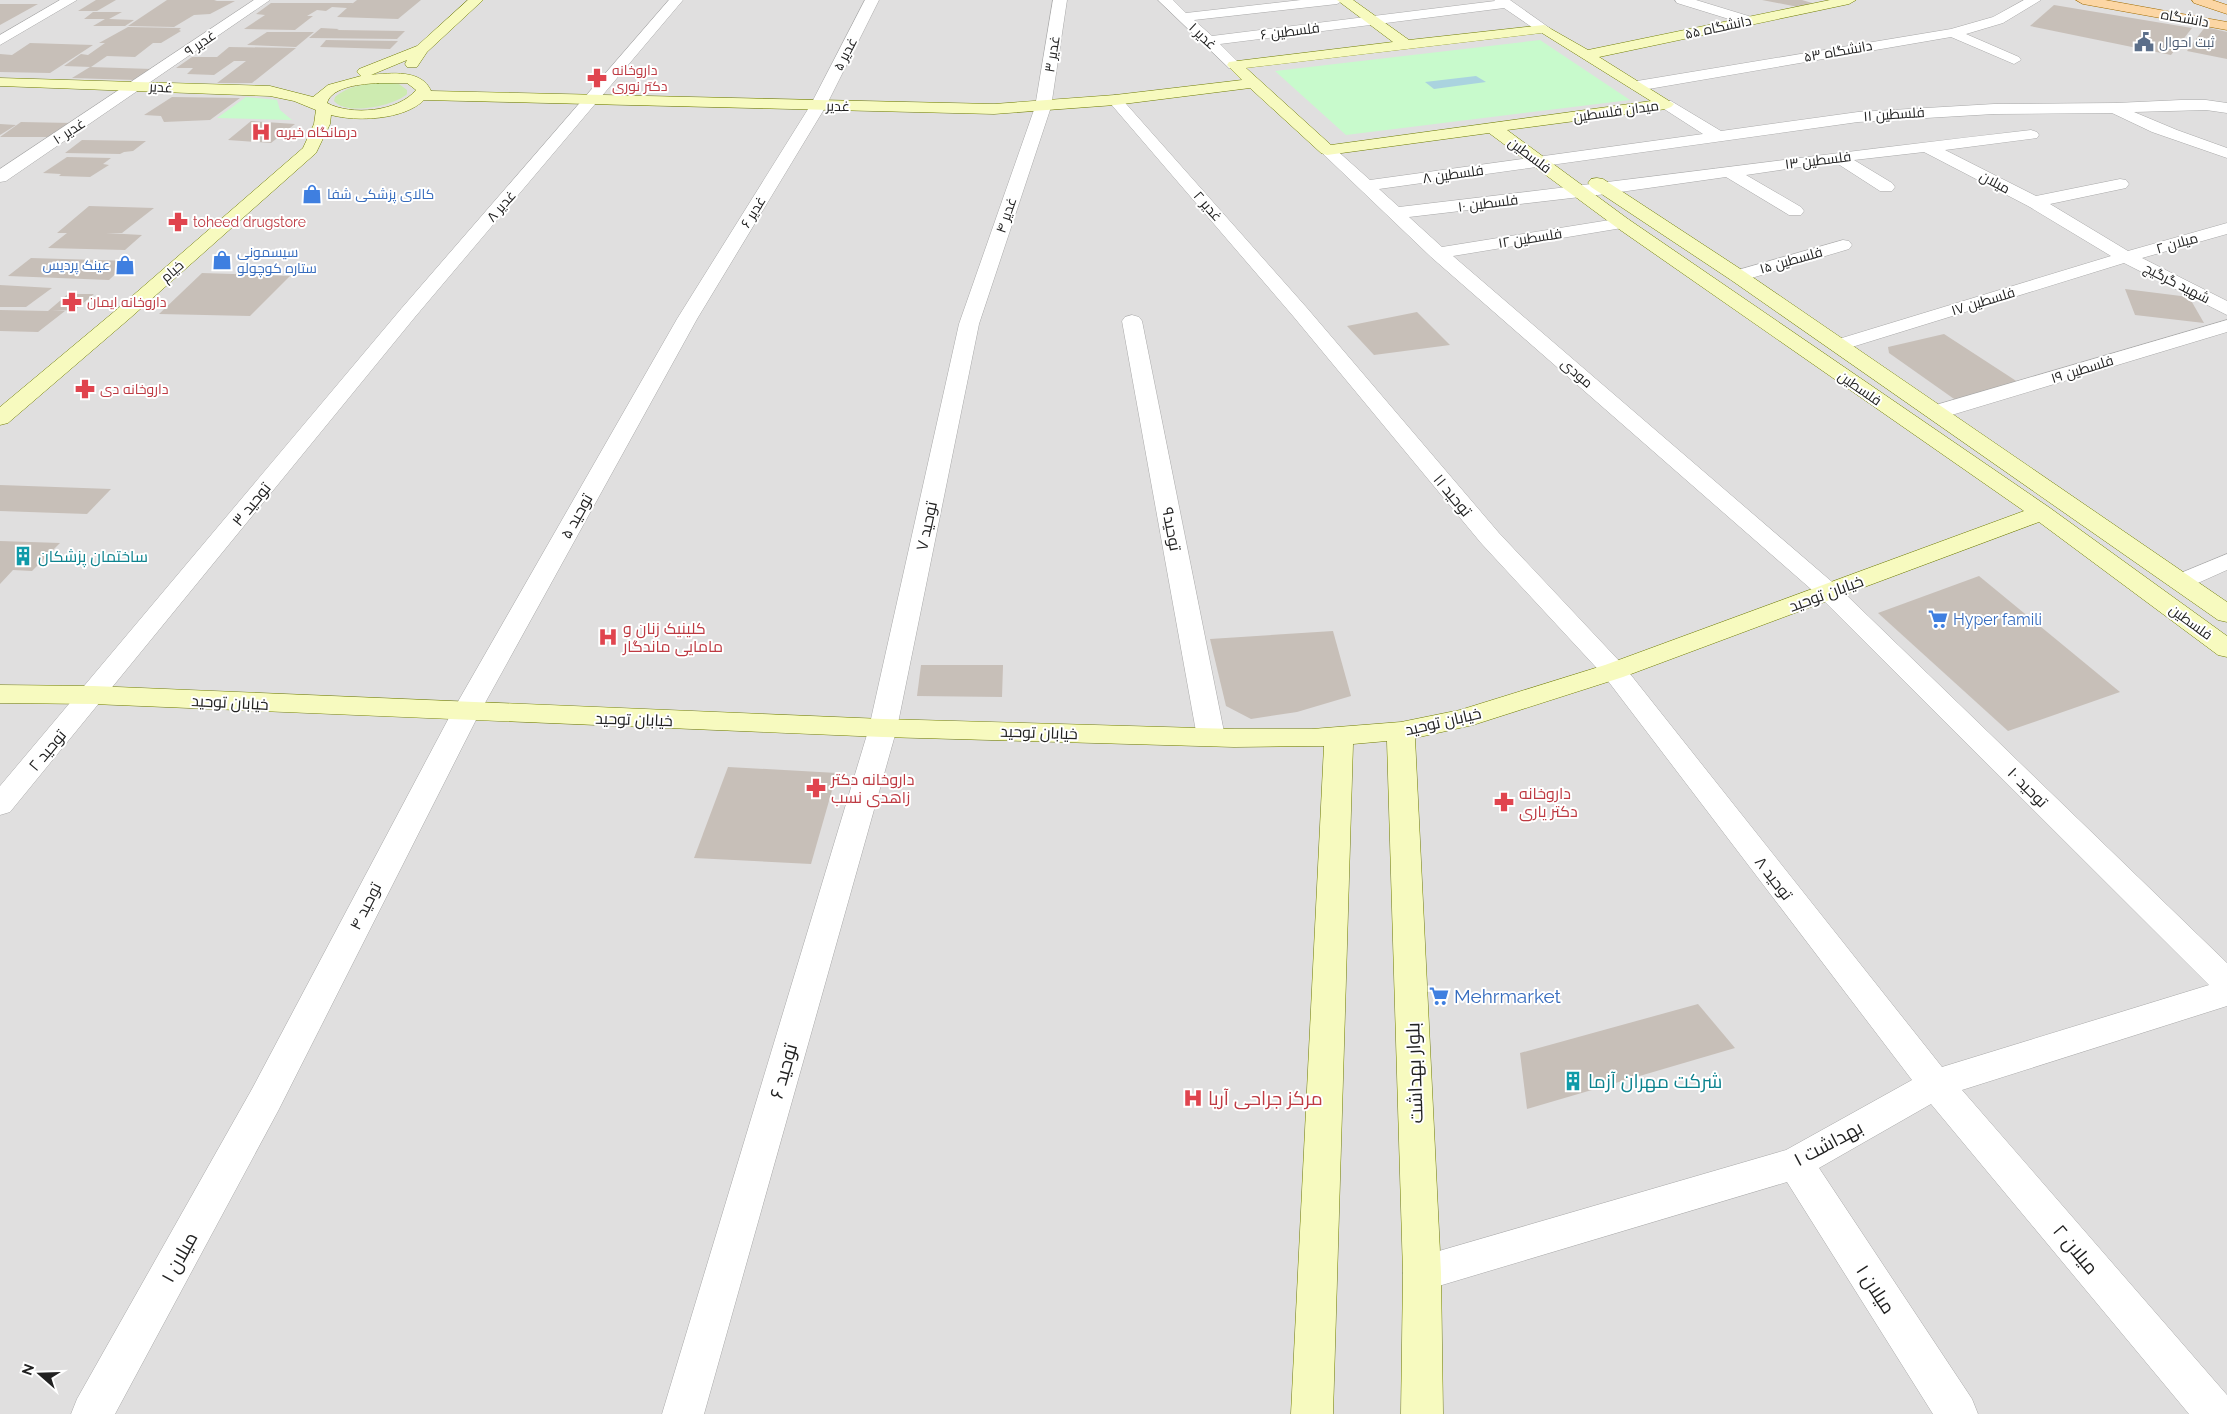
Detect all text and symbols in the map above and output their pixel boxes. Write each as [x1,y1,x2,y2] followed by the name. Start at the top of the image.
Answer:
[2160,6,2210,30] street label: دانشگاه
[1683,12,1753,42] street label: دانشگاه ۵۵
[1186,19,1220,53] street label: غدیر ۱
[1259,19,1321,43] street label: فلسطین ۶
[181,27,219,59] street label: غدیر ۹
[2133,31,2155,53] public building icon: ثبت احوال
[2159,34,2215,51] place label: ثبت احوال
[830,35,860,73] street label: غدیر ۵
[1041,35,1063,73] street label: غدیر ۳
[1803,37,1873,65] street label: دانشگاه ۵۳
[612,62,667,94] place label: داروخانه دکتر نوری
[586,67,608,89] pharmacy icon: داروخانه دکتر نوری
[148,78,173,96] street label: غدیر
[1572,97,1660,125] street label: میدان فلسطین
[825,98,850,114] street label: غدیر
[1863,104,1925,124] street label: فلسطین ۱۱
[50,115,88,147] street label: غدیر ۱۰
[250,121,272,143] hospital icon: درمانگاه خیریه
[276,124,357,140] place label: درمانگاه خیریه
[1506,134,1554,176] street label: فلسطین
[1784,148,1852,172] street label: فلسطین ۱۳
[1421,162,1485,186] street label: فلسطین ۸
[1977,167,2013,197] street label: میلان
[301,183,323,205] shop icon: کالای پزشکی شفا
[327,186,434,204] place label: کالای پزشکی شفا
[483,187,519,225] street label: غدیر ۸
[1191,188,1225,224] street label: غدیر ۲
[1457,191,1519,215] street label: فلسطین ۱۰
[737,193,769,231] street label: غدیر ۶
[992,195,1020,235] street label: غدیر ۴
[167,211,189,233] pharmacy icon: toheed drugstore
[193,214,306,230] place label: toheed drugstore
[1497,225,1563,251] street label: فلسطین ۱۲
[2154,229,2200,257] street label: میلان ۲
[1758,243,1824,277] street label: فلسطین ۱۵
[237,244,317,278] place label: سیسمونی ستاره کوچولو
[211,249,233,271] shop icon: سیسمونی ستاره کوچولو
[114,254,136,276] shop icon: عینک پردیس
[43,257,110,275] place label: عینک پردیس
[157,257,188,287] street label: خیام
[2141,260,2213,307] street label: شهید گرگیج
[1949,284,2017,318] street label: فلسطین ۱۷
[61,291,83,313] pharmacy icon: داروخانه ایمان
[87,294,167,310] place label: داروخانه ایمان
[2049,352,2115,386] street label: فلسطین ۱۹
[1558,355,1596,391] street label: مودی
[1835,367,1885,409] street label: فلسطین
[74,378,96,400] pharmacy icon: داروخانه دی
[100,381,168,397] place label: داروخانه دی
[1429,470,1476,521] street label: توحید ۱۱
[228,478,275,530] street label: توحید ۳
[556,490,597,542] street label: توحید ۵
[912,499,941,552] street label: توحید ۷
[1158,506,1185,553] street label: توحید۹
[12,545,34,567] building icon: ساختمان پزشکان
[38,547,148,568] place label: ساختمان پزشکان
[1786,571,1866,617] street label: خیابان توحید
[2166,601,2216,643] street label: فلسطین
[1927,608,1949,630] supermarket icon: Hyper famili
[1953,610,2042,629] place label: Hyper famili
[622,619,723,657] place label: کلینیک زنان و مامایی ماندگار
[597,626,619,648] hospital icon: کلینیک زنان و مامایی ماندگار
[191,691,269,715] street label: خیابان توحید
[1403,703,1483,740] street label: خیابان توحید
[595,709,673,731] street label: خیابان توحید
[1000,722,1078,744] street label: خیابان توحید
[25,725,71,775] street label: توحید ۲
[2004,763,2052,812] street label: توحید ۱۰
[830,770,914,808] place label: داروخانه دکتر زاهدی نسب
[805,777,827,799] pharmacy icon: داروخانه دکتر زاهدی نسب
[1519,784,1578,822] place label: داروخانه دکتر یاری
[1493,791,1515,813] pharmacy icon: داروخانه دکتر یاری
[1751,853,1797,904] street label: توحید ۸
[346,879,386,933] street label: توحید ۴
[1428,985,1450,1007] supermarket icon: Mehrmarket
[1454,985,1562,1007] place label: Mehrmarket
[1401,1022,1428,1124] street label: بلوار بهداشت
[765,1041,802,1101] street label: توحید ۶
[1562,1070,1584,1092] building icon: شرکت مهران آزما
[1588,1070,1722,1093] place label: شرکت مهران آزما
[1182,1087,1204,1109] hospital icon: مرکز جراحی آریا
[1208,1087,1323,1110] place label: مرکز جراحی آریا
[1790,1116,1867,1171] street label: بهداشت ۱
[2048,1220,2103,1279] street label: میلان ۲
[156,1228,203,1286] street label: میلان ۱
[1851,1260,1900,1318] street label: میلان ۱
[15,1349,65,1399] north arrow
[18,1362,37,1377] text: N

